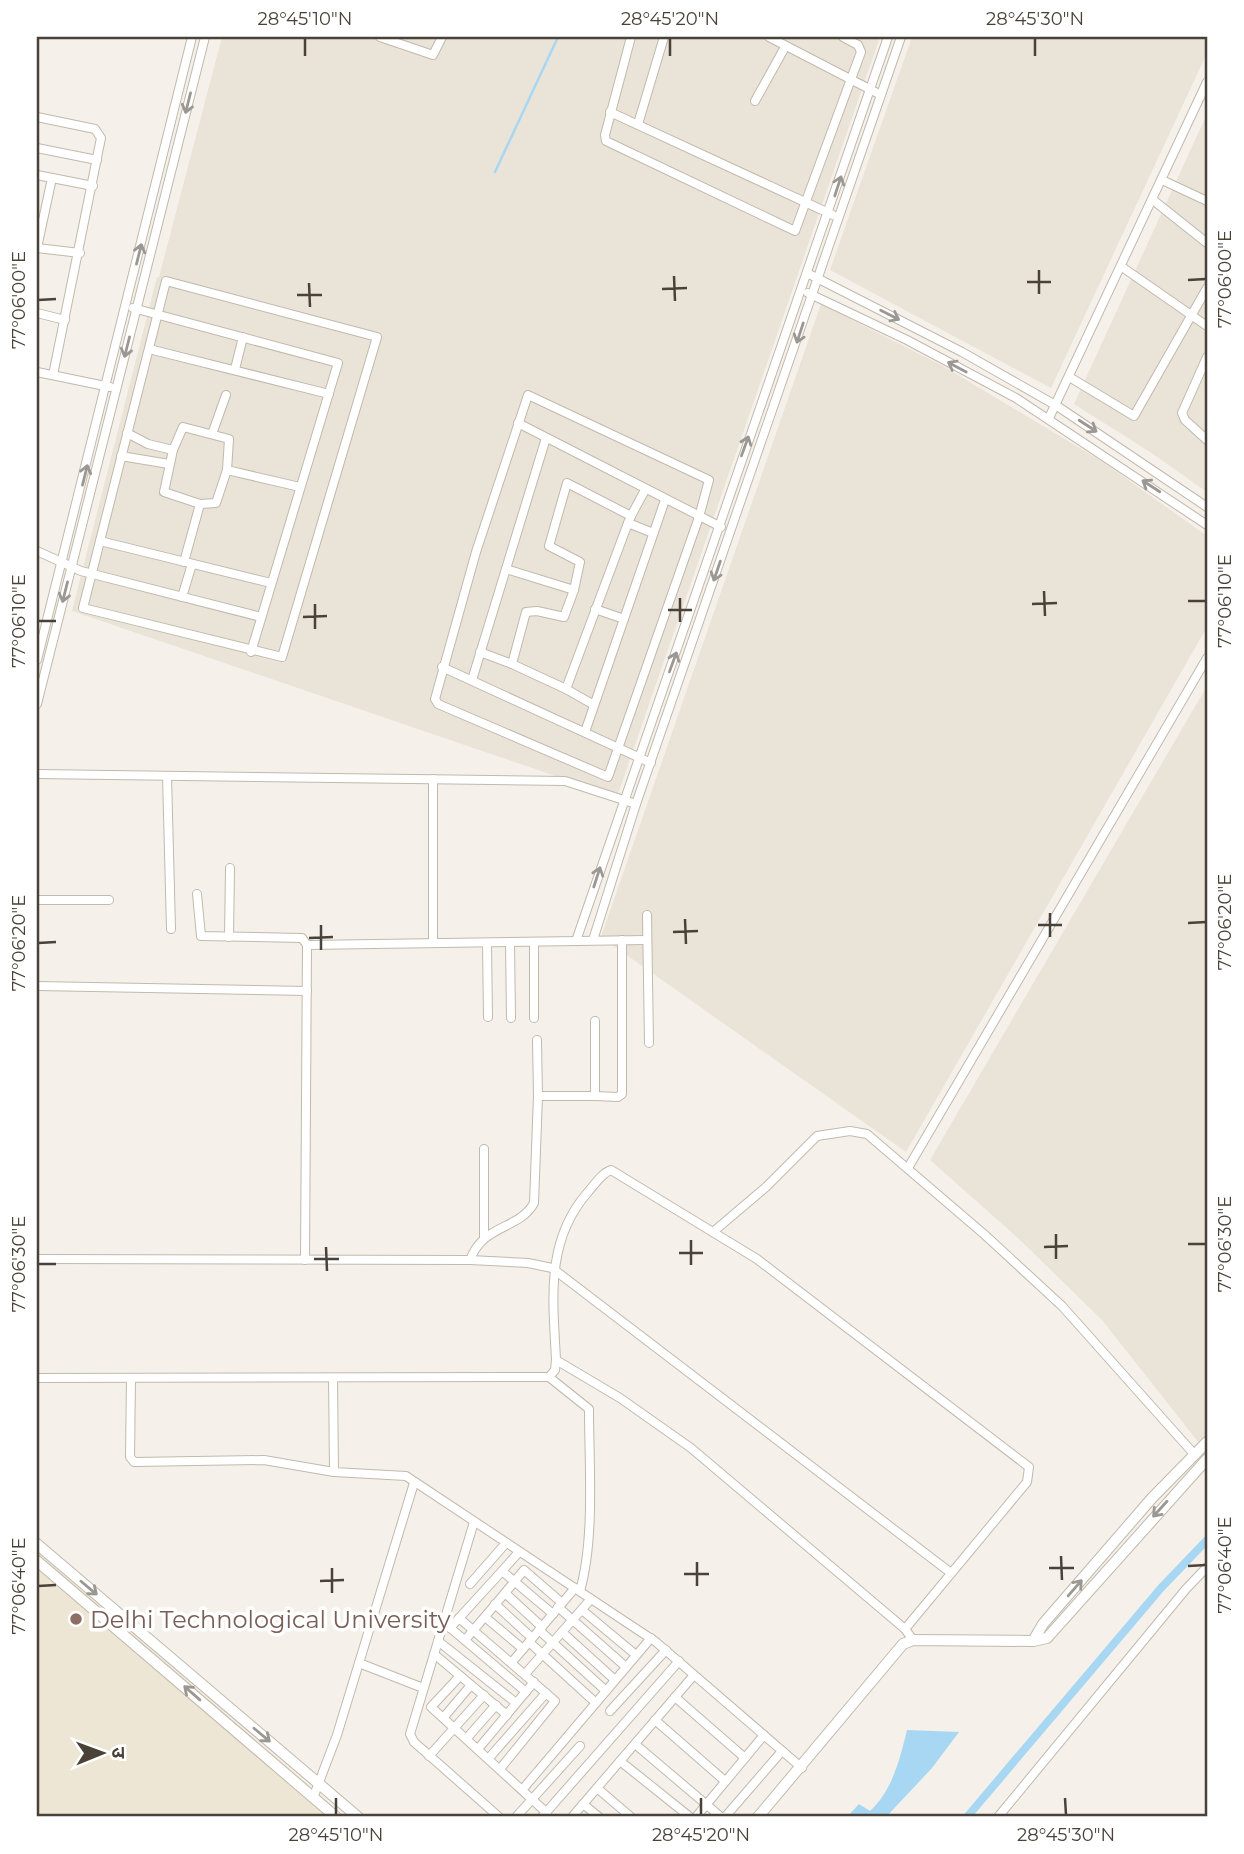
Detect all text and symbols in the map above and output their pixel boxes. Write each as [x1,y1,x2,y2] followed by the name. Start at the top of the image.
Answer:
[258,8,352,30] text: 28°45'10"N
[621,8,719,30] text: 28°45'20"N
[986,8,1084,30] text: 28°45'30"N
[181,91,194,114] one-way arrow
[832,175,845,197] one-way arrow
[1214,230,1236,328] text: 77°06'00"E
[133,243,146,266] one-way arrow
[8,251,30,349] text: 77°06'00"E
[879,308,900,322] one-way arrow
[792,322,805,344] one-way arrow
[120,335,133,358] one-way arrow
[948,360,968,374] one-way arrow
[1078,419,1097,433] one-way arrow
[740,436,752,458] one-way arrow
[78,464,92,487] one-way arrow
[1141,479,1161,493] one-way arrow
[1214,554,1236,648] text: 77°06'10"E
[710,559,722,581] one-way arrow
[8,574,30,668] text: 77°06'10"E
[58,580,71,602] one-way arrow
[668,652,680,674] one-way arrow
[592,866,604,888] one-way arrow
[1214,874,1236,970] text: 77°06'20"E
[8,895,30,991] text: 77°06'20"E
[1214,1196,1236,1292] text: 77°06'30"E
[8,1216,30,1312] text: 77°06'30"E
[1153,1499,1169,1517] one-way arrow
[1214,1516,1236,1614] text: 77°06'40"E
[8,1537,30,1635] text: 77°06'40"E
[1067,1579,1083,1597] one-way arrow
[80,1580,98,1596] one-way arrow
[90,1605,451,1634] place label: Delhi Technological University
[68,1611,84,1627] marker: Delhi Technological University
[183,1685,201,1701] one-way arrow
[66,1717,136,1787] north arrow
[253,1728,271,1743] one-way arrow
[107,1747,130,1759] text: उ
[289,1824,383,1846] text: 28°45'10"N
[652,1824,750,1846] text: 28°45'20"N
[1017,1824,1115,1846] text: 28°45'30"N

